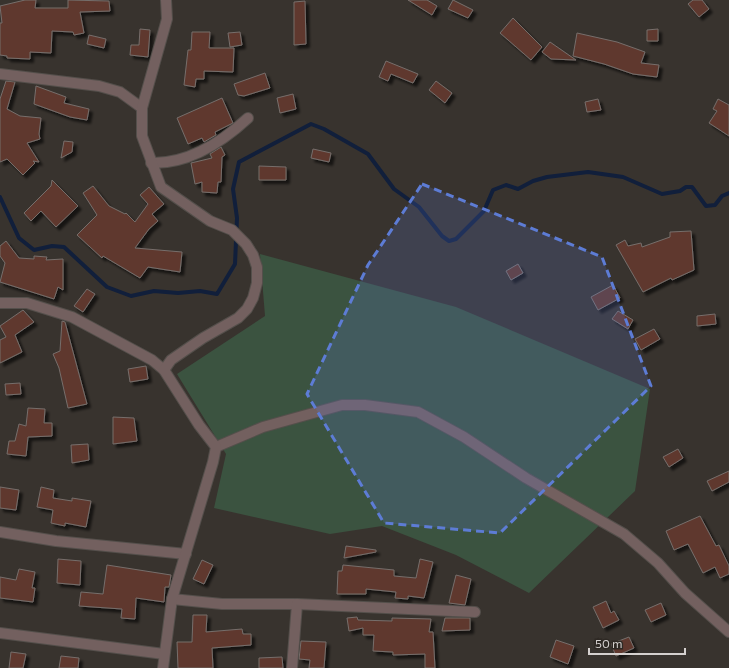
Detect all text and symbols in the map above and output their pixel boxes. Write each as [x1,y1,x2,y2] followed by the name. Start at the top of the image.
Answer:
[589,630,685,656] scale bar
[595,636,623,650] text: 50 m

